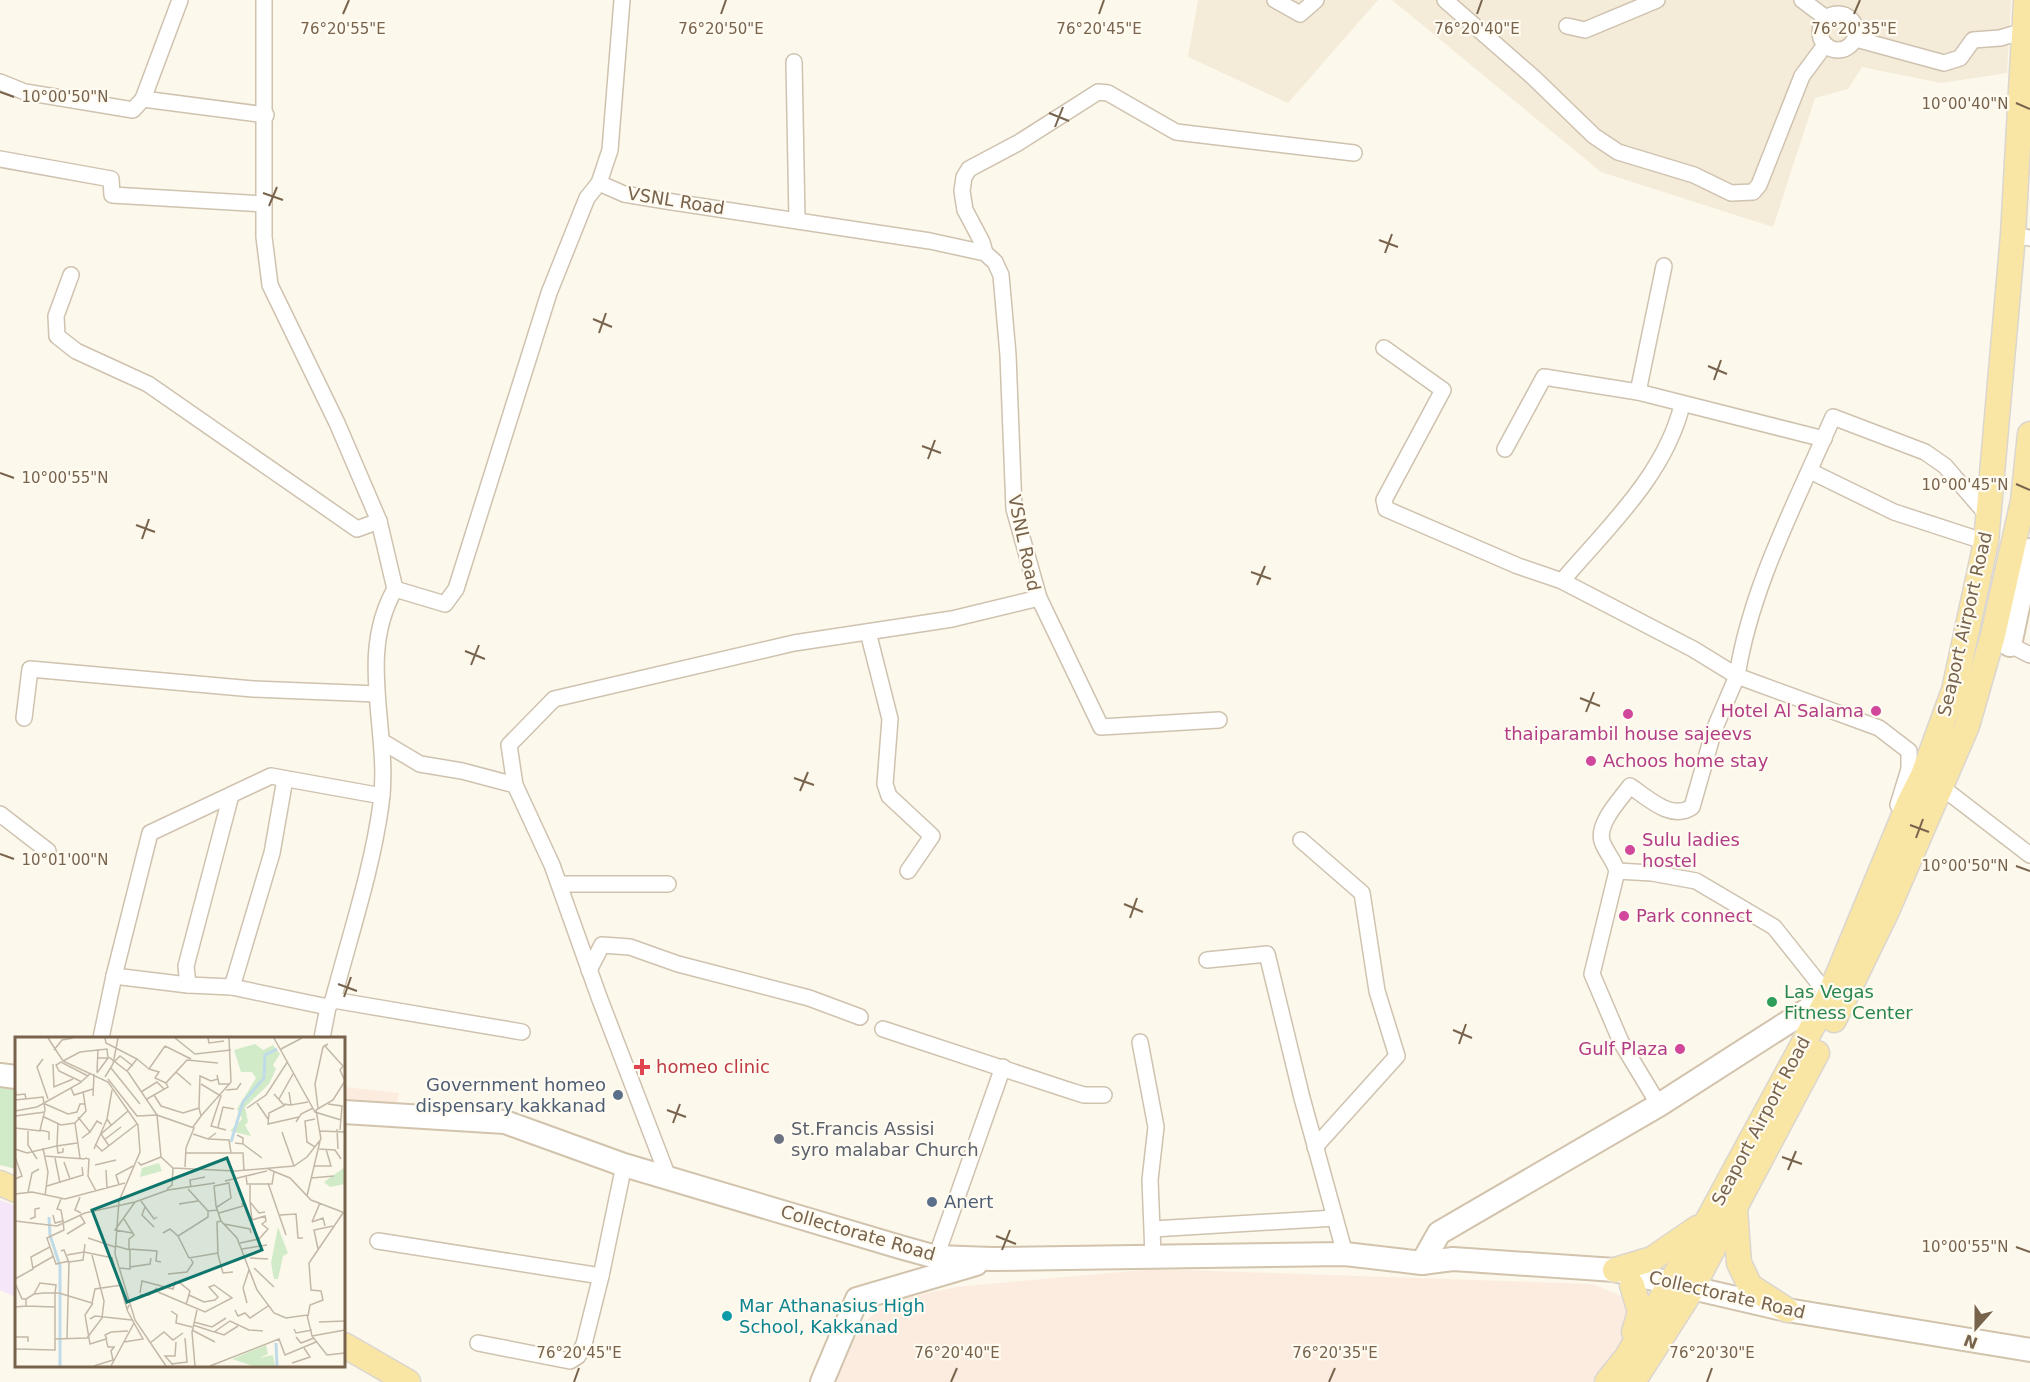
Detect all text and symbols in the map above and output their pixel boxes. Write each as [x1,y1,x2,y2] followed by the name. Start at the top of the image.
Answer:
[300,20,386,38] text: 76°20'55"E
[678,20,764,38] text: 76°20'50"E
[1056,20,1142,38] text: 76°20'45"E
[1434,20,1520,38] text: 76°20'40"E
[1811,20,1897,38] text: 76°20'35"E
[21,88,109,106] text: 10°00'50"N
[1921,95,2009,113] text: 10°00'40"N
[626,182,726,219] street label: VSNL Road
[21,469,109,487] text: 10°00'55"N
[1921,476,2009,494] text: 10°00'45"N
[1004,493,1045,593] street label: VSNL Road
[1933,530,1996,718] street label: Seaport Airport Road
[1721,700,1864,721] place label: Hotel Al Salama
[1869,704,1883,718] marker: Hotel Al Salama
[1621,707,1635,721] marker: thaiparambil house sajeevs
[1504,723,1752,744] place label: thaiparambil house sajeevs
[1603,750,1769,771] place label: Achoos home stay
[1584,754,1598,768] marker: Achoos home stay
[1642,829,1740,871] place label: Sulu ladies hostel
[1623,843,1637,857] marker: Sulu ladies hostel
[21,851,109,869] text: 10°01'00"N
[1921,857,2009,875] text: 10°00'50"N
[1636,905,1752,926] place label: Park connect
[1617,909,1631,923] marker: Park connect
[1784,981,1913,1023] place label: Las Vegas Fitness Center
[1765,995,1779,1009] marker: Las Vegas Fitness Center
[1707,1033,1814,1209] street label: Seaport Airport Road
[15,1037,345,1367] inset map
[1578,1038,1668,1059] place label: Gulf Plaza
[1673,1042,1687,1056] marker: Gulf Plaza
[656,1056,770,1077] place label: homeo clinic
[633,1058,651,1076] marker: homeo clinic
[416,1074,606,1116] place label: Government homeo dispensary kakkanad
[611,1088,625,1102] marker: Government homeo dispensary kakkanad
[791,1118,979,1160] place label: St.Francis Assisi syro malabar Church
[772,1132,786,1146] marker: St.Francis Assisi syro malabar Church
[944,1191,993,1212] place label: Anert
[925,1195,939,1209] marker: Anert
[778,1200,938,1265] street label: Collectorate Road
[1921,1238,2009,1256] text: 10°00'55"N
[1647,1266,1807,1323] street label: Collectorate Road
[739,1295,925,1337] place label: Mar Athanasius High School, Kakkanad
[1946,1298,2006,1358] north arrow
[720,1309,734,1323] marker: Mar Athanasius High School, Kakkanad
[1961,1330,1980,1353] text: N
[536,1344,622,1362] text: 76°20'45"E
[914,1344,1000,1362] text: 76°20'40"E
[1292,1344,1378,1362] text: 76°20'35"E
[1669,1344,1755,1362] text: 76°20'30"E

